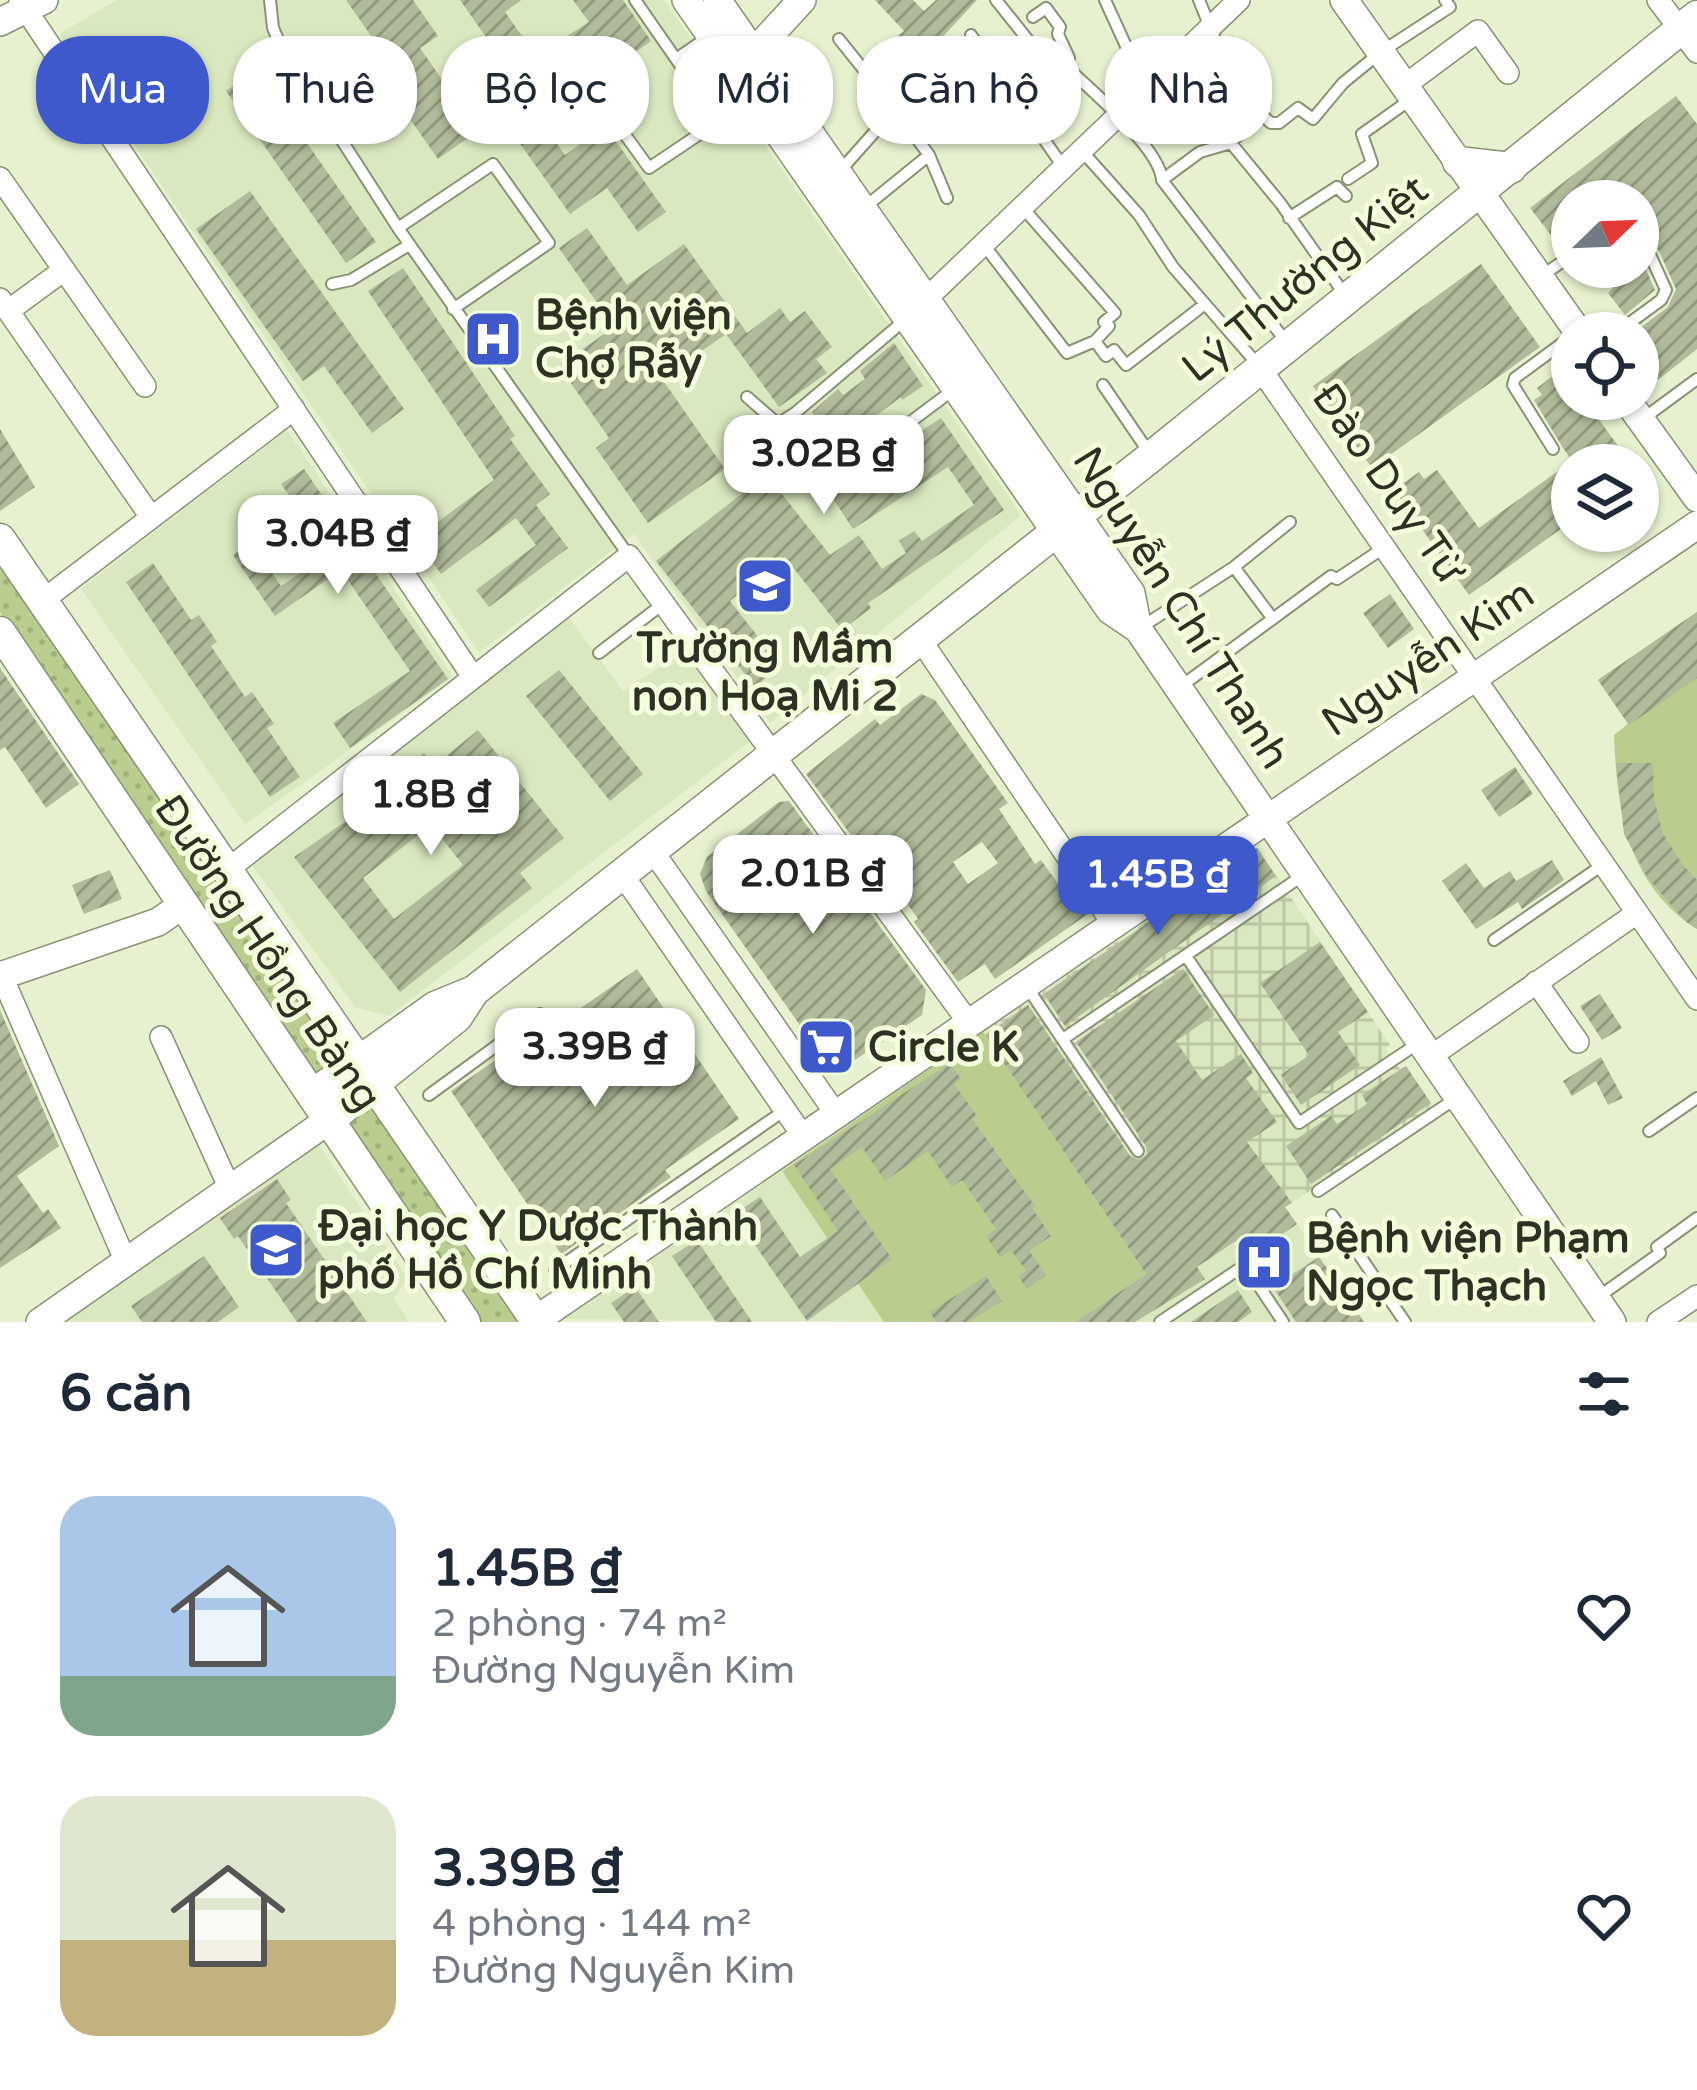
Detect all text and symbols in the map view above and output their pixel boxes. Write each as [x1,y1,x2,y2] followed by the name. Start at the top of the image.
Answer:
[36,36,209,144] chip: Mua
[233,36,417,144] chip: Thuê
[441,36,649,144] chip: Bộ lọc
[673,36,833,144] chip: Mới
[857,36,1081,144] chip: Căn hộ
[1105,36,1272,144] chip: Nhà
[1172,164,1438,394] street label: Lý Thường Kiệt
[1551,180,1659,288] north arrow
[1551,180,1659,552] map controls
[535,290,732,389] place label: Bệnh viện Chợ Rẫy
[462,308,524,370] hospital icon: Bệnh viện Chợ Rẫy
[1551,312,1659,420] button: locate
[1301,374,1477,595] street label: Đào Duy Từ
[713,415,935,517] pin: 3.02B ₫
[751,430,897,477] text: 3.02B ₫
[1061,438,1301,778] street label: Nguyễn Chí Thanh
[1551,444,1659,552] button: layers
[227,495,449,597] pin: 3.04B ₫
[265,510,411,557] text: 3.04B ₫
[734,555,796,617] school or university icon: Trường Mầm non Hoạ Mi 2
[1312,568,1544,748] street label: Nguyễn Kim
[632,623,898,722] place label: Trường Mầm non Hoạ Mi 2
[333,756,529,858] pin: 1.8B ₫
[370,771,492,818] text: 1.8B ₫
[143,785,393,1121] street label: Đường Hồng Bàng
[702,835,924,937] pin: 2.01B ₫
[1047,836,1269,938] pin: 1.45B ₫
[740,850,886,897] text: 2.01B ₫
[1085,851,1231,898] text: 1.45B ₫
[484,1008,706,1110] pin: 3.39B ₫
[795,1016,857,1078] supermarket icon: Circle K
[868,1022,1019,1073] place label: Circle K
[522,1023,668,1070] text: 3.39B ₫
[317,1201,758,1300] place label: Đại học Y Dược Thành phố Hồ Chí Minh
[1306,1213,1629,1312] place label: Bệnh viện Phạm Ngọc Thạch
[245,1219,307,1281] school or university icon: Đại học Y Dược Thành phố Hồ Chí Minh
[1233,1231,1295,1293] hospital icon: Bệnh viện Phạm Ngọc Thạch
[1571,1361,1637,1427] icon: filters
[60,1363,192,1425] text: 6 căn
[432,1538,622,1600] text: 1.45B ₫
[156,1544,300,1688] icon: home
[1571,1583,1637,1649] icon: heart
[432,1600,727,1647] text: 2 phòng · 74 m²
[432,1647,795,1694] text: Đường Nguyễn Kim
[432,1838,623,1900] text: 3.39B ₫
[156,1844,300,1988] icon: home
[1571,1883,1637,1949] icon: heart
[432,1900,751,1947] text: 4 phòng · 144 m²
[432,1947,795,1994] text: Đường Nguyễn Kim

